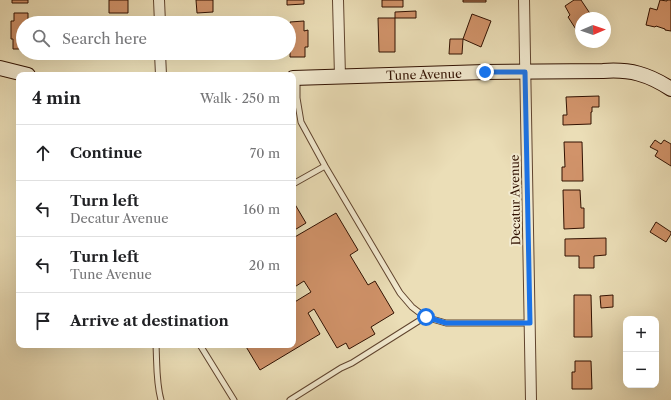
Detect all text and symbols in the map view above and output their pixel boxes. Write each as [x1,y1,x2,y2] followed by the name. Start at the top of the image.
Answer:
[575,12,611,48] north arrow
[16,16,296,60] search box
[30,27,52,49] icon: search
[62,29,147,48] text: Search here
[476,63,494,81] route end
[386,65,462,83] street label: Tune Avenue
[32,88,81,108] text: 4 min
[200,90,280,106] text: Walk · 250 m
[32,142,54,164] icon: ahead
[70,143,142,162] text: Continue
[250,145,280,161] text: 70 m
[507,154,523,246] street label: Decatur Avenue
[70,191,139,210] text: Turn left
[32,198,54,220] icon: left
[243,201,280,217] text: 160 m
[70,210,168,226] text: Decatur Avenue
[70,247,139,266] text: Turn left
[32,254,54,276] icon: left
[249,257,280,273] text: 20 m
[70,266,152,282] text: Tune Avenue
[417,308,435,326] route start
[32,310,54,332] icon: arrive
[70,311,229,330] text: Arrive at destination
[623,316,659,388] map controls
[623,316,659,352] button: +
[623,352,659,388] button: −

